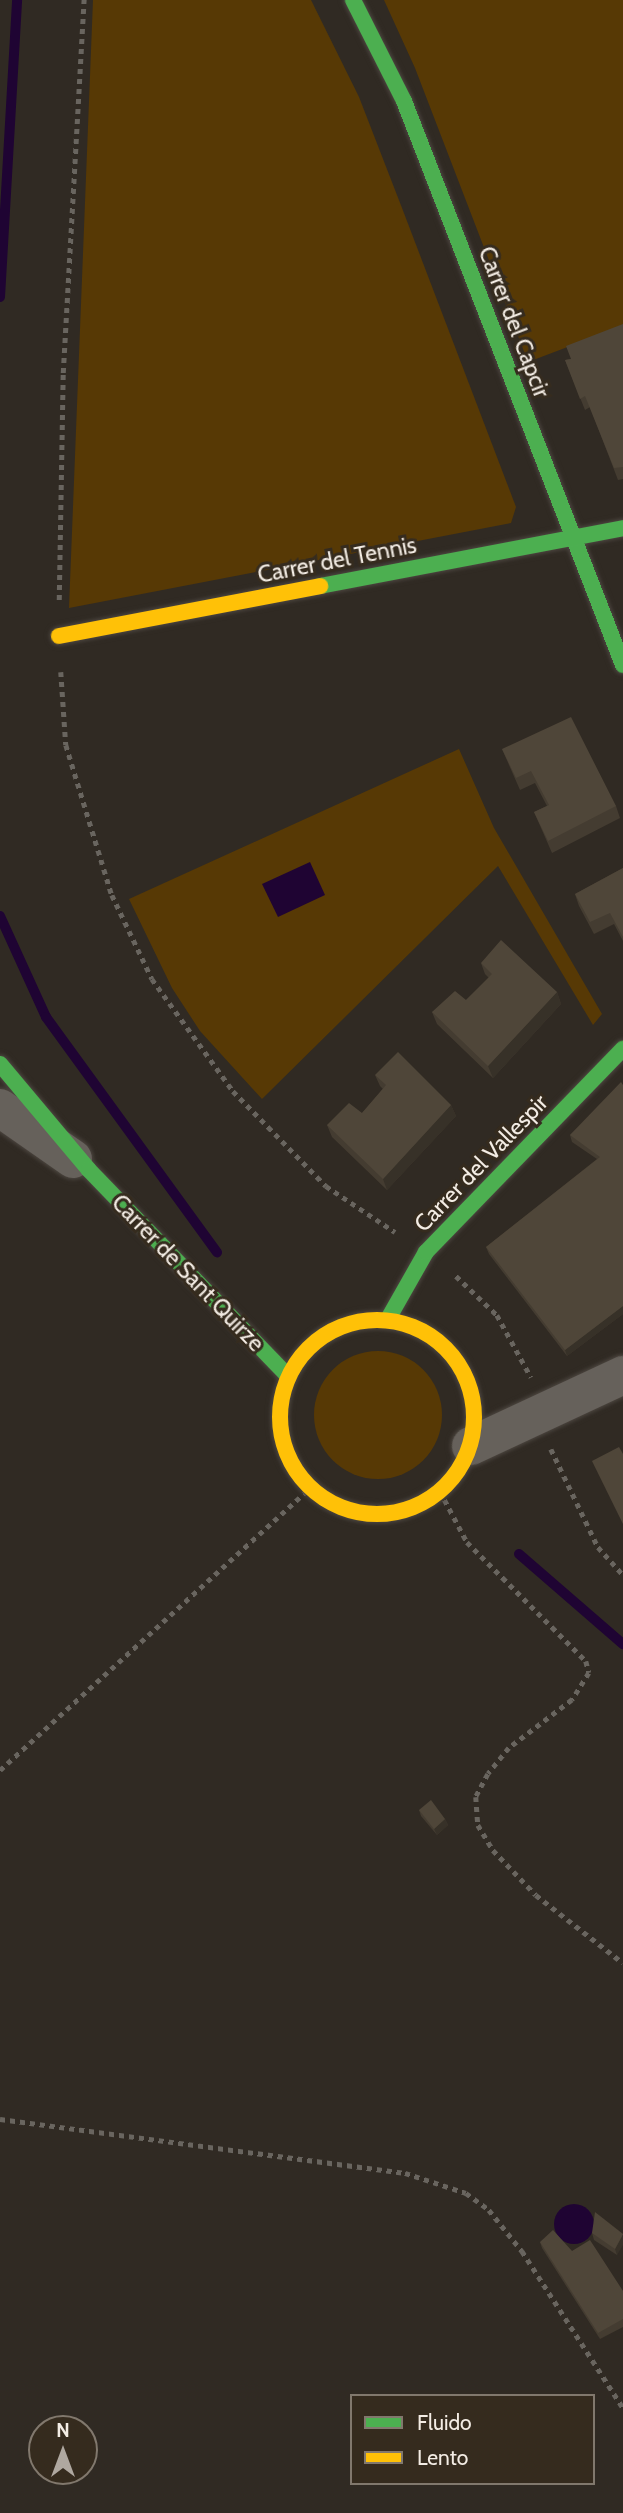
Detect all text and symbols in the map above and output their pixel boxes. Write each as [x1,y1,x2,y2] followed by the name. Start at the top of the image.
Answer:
[473,243,555,401] street label: Carrer del Capcir
[255,531,419,589] street label: Carrer del Tennis
[409,1089,553,1237] street label: Carrer del Vallespir
[106,1189,270,1357] street label: Carrer de Sant Quirze
[350,2394,595,2485] legend
[417,2410,472,2435] text: Fluido
[28,2415,98,2485] north arrow
[56,2419,70,2442] text: N
[417,2445,468,2470] text: Lento

